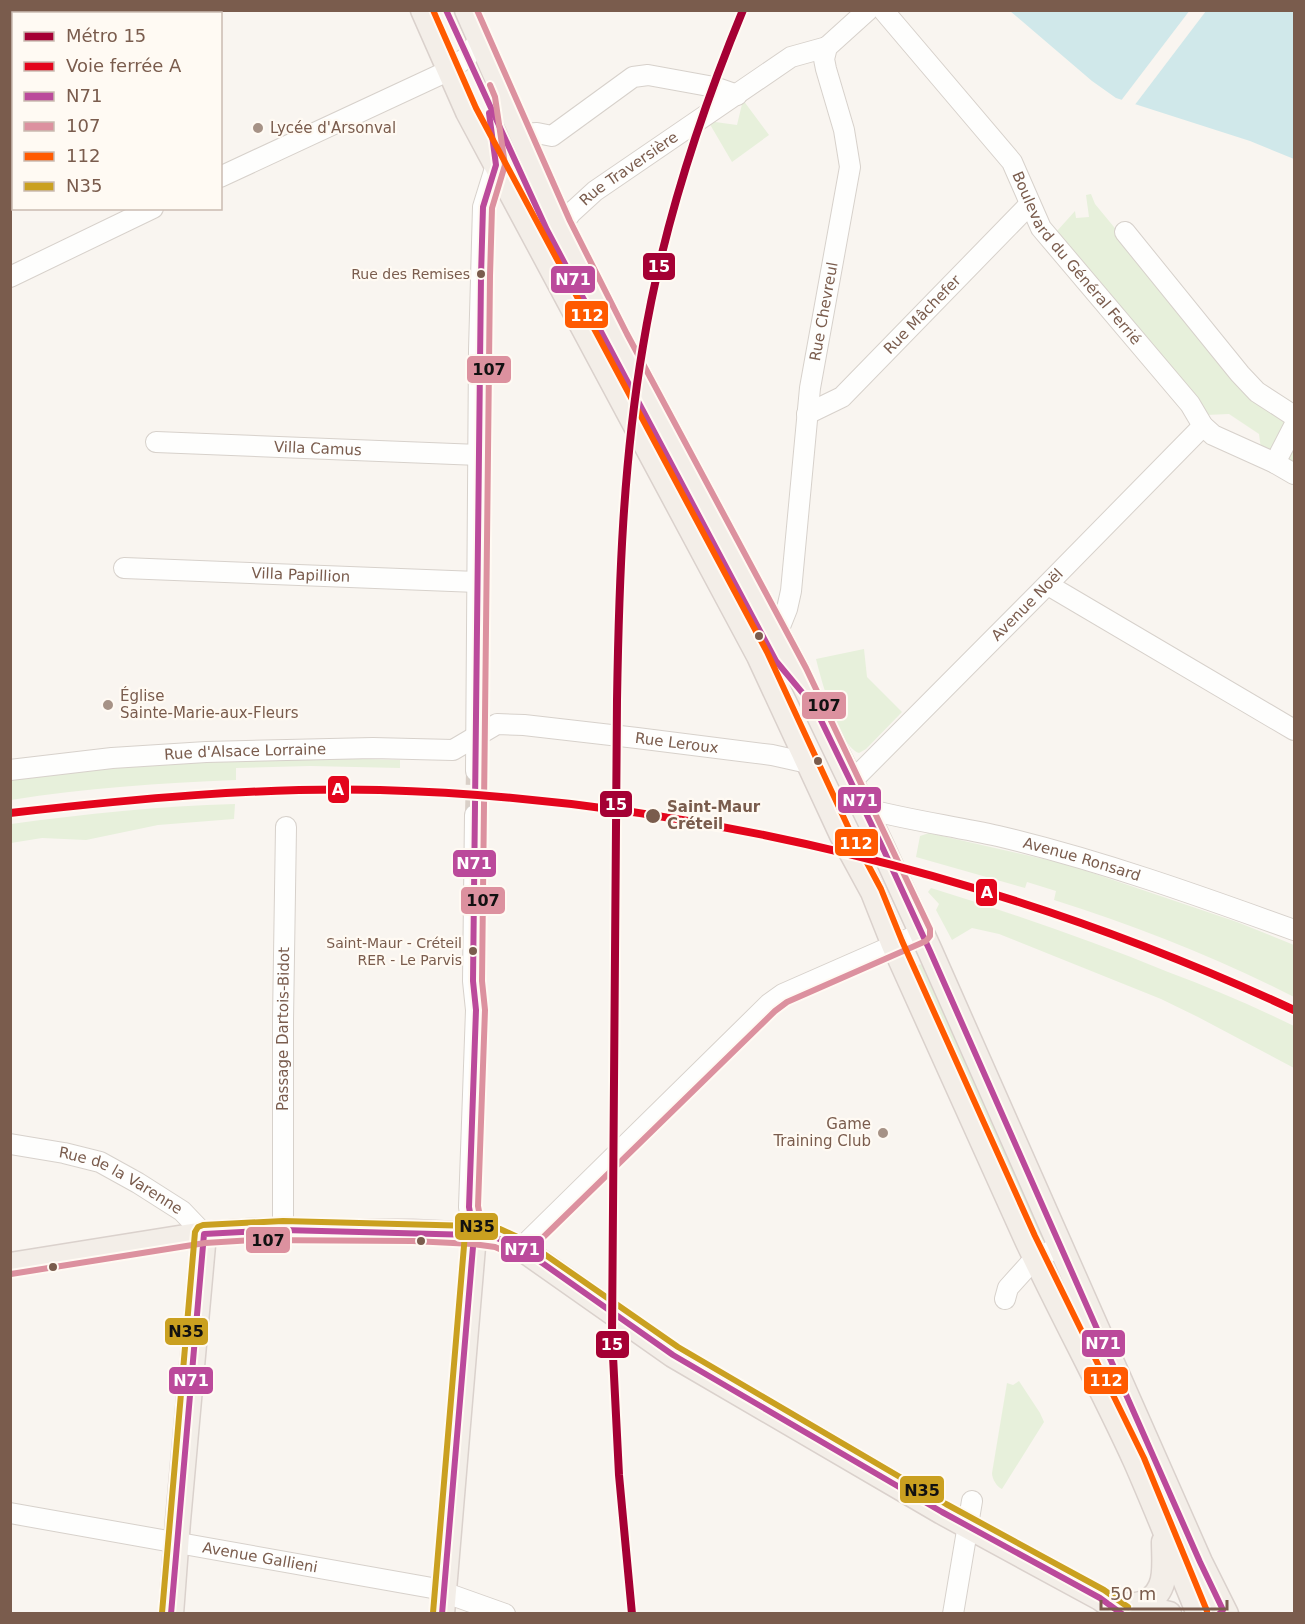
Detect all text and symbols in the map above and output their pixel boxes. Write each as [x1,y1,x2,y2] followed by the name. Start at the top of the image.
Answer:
[12,12,222,210] legend
[66,25,146,46] text: Métro 15
[66,55,182,76] text: Voie ferrée A
[66,85,102,106] text: N71
[66,115,100,136] text: 107
[270,119,396,137] place label: Lycée d'Arsonval
[251,121,265,135] marker: Lycée d'Arsonval
[576,128,681,210] street label: Rue Traversière
[66,145,100,166] text: 112
[1008,169,1145,348] street label: Boulevard du Général Ferrié
[66,175,102,196] text: N35
[642,252,676,281] line badge: 15
[648,257,670,276] text: 15
[806,261,842,362] street label: Rue Chevreul
[550,265,596,294] line badge: N71
[351,266,470,282] place label: Rue des Remises
[475,268,487,280] marker: Rue des Remises
[555,270,591,289] text: N71
[880,271,965,358] street label: Rue Mâchefer
[564,300,609,329] line badge: 112
[570,306,604,325] text: 112
[466,355,512,384] line badge: 107
[472,360,506,379] text: 107
[273,438,362,459] street label: Villa Camus
[251,564,351,586] street label: Villa Papillion
[988,565,1067,645] street label: Avenue Noël
[753,630,765,642] unlabelled marker
[120,686,299,722] place label: Église Sainte-Marie-aux-Fleurs
[801,691,847,720] line badge: 107
[807,696,841,715] text: 107
[101,698,115,712] marker: Église Sainte-Marie-aux-Fleurs
[634,729,720,757] street label: Rue Leroux
[164,740,326,764] street label: Rue d'Alsace Lorraine
[812,755,824,767] unlabelled marker
[327,775,350,804] line badge: A
[332,780,345,799] text: A
[837,786,882,814] line badge: N71
[599,790,633,818] line badge: 15
[842,791,878,810] text: N71
[605,795,627,814] text: 15
[667,798,761,833] place label: Saint-Maur Créteil
[644,807,662,825] marker: Saint-Maur Créteil
[834,828,879,857] line badge: 112
[839,834,873,853] text: 112
[1021,834,1143,885] street label: Avenue Ronsard
[452,849,497,878] line badge: N71
[456,854,492,873] text: N71
[975,878,998,907] line badge: A
[981,883,994,902] text: A
[460,886,506,915] line badge: 107
[466,891,500,910] text: 107
[326,935,462,968] place label: Saint-Maur - Créteil RER - Le Parvis
[467,945,479,957] marker: Saint-Maur - Créteil RER - Le Parvis
[274,947,293,1111] street label: Passage Dartois-Bidot
[772,1115,871,1150] place label: Game Training Club
[876,1126,890,1140] marker: Game Training Club
[58,1143,186,1218] street label: Rue de la Varenne
[454,1212,499,1241] line badge: N35
[459,1217,495,1236] text: N35
[245,1226,291,1254] line badge: 107
[251,1231,285,1250] text: 107
[415,1235,427,1247] unlabelled marker
[500,1235,545,1263] line badge: N71
[504,1240,540,1259] text: N71
[47,1261,59,1273] unlabelled marker
[164,1317,209,1346] line badge: N35
[168,1322,204,1341] text: N35
[1081,1329,1126,1358] line badge: N71
[595,1330,630,1359] line badge: 15
[1085,1334,1121,1353] text: N71
[601,1335,623,1354] text: 15
[168,1366,214,1395] line badge: N71
[1083,1366,1129,1395] line badge: 112
[173,1371,209,1390] text: N71
[1089,1371,1123,1390] text: 112
[899,1475,945,1504] line badge: N35
[904,1481,940,1500] text: N35
[201,1538,319,1577] street label: Avenue Gallieni
[1101,1573,1227,1611] scale bar
[1110,1583,1156,1604] text: 50 m

